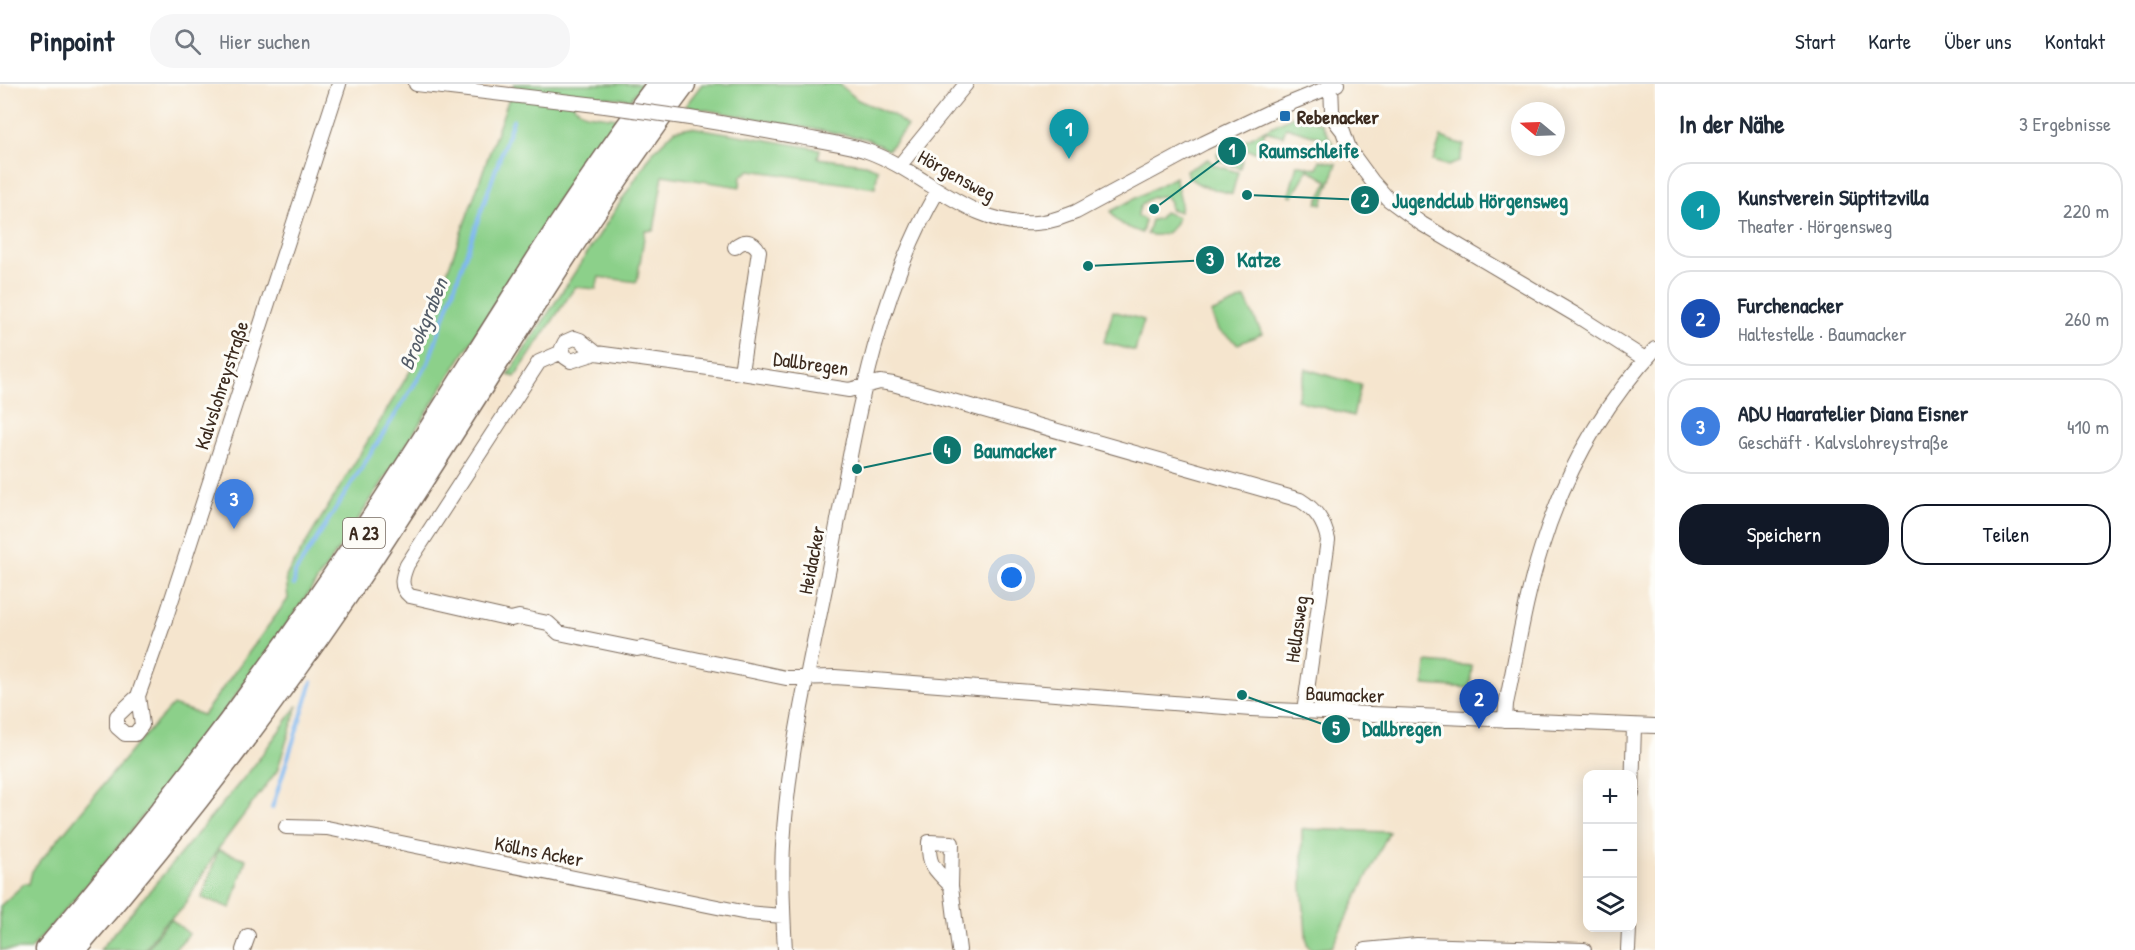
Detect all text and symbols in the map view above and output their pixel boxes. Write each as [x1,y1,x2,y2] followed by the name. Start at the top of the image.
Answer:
[150,14,570,68] search box
[30,22,114,60] text: Pinpoint
[171,25,204,58] icon: search
[219,26,311,56] text: Hier suchen
[1795,27,1835,56] text: Start
[1868,27,1911,56] text: Karte
[1944,27,2012,56] text: Über uns
[2045,27,2105,56] text: Kontakt
[1511,102,1565,156] north arrow
[1297,103,1379,130] place label: Rebenacker
[1679,106,1785,141] text: In der Nähe
[1278,109,1292,123] marker: Rebenacker
[1050,110,1088,159] pin: 1
[2019,110,2111,137] text: 3 Ergebnisse
[1217,131,1371,170] callout: Raumschleife
[1259,136,1360,165] text: Raumschleife
[1229,138,1236,163] text: 1
[913,143,1001,207] street label: Hörgensweg
[1350,181,1580,220] callout: Jugendclub Hörgensweg
[1738,182,1929,212] text: Kunstverein Süptitzvilla
[1392,186,1568,216] text: Jugendclub Hörgensweg
[1361,188,1370,213] text: 2
[1697,197,1704,224] text: 1
[2063,197,2109,224] text: 220 m
[1738,212,1892,239] text: Theater · Hörgensweg
[1195,241,1293,280] callout: Katze
[1237,245,1282,274] text: Katze
[1206,247,1214,272] text: 3
[391,272,455,374] water label: Brookgraben
[1738,290,1844,320] text: Furchenacker
[1696,305,1705,332] text: 2
[2065,305,2109,332] text: 260 m
[187,317,255,453] street label: Kalvslohreystraße
[1738,320,1907,347] text: Haltestelle · Baumacker
[772,344,850,382] street label: Dallbregen
[1738,398,1968,428] text: ADU Haaratelier Diana Eisner
[1696,413,1705,440] text: 3
[2067,413,2109,440] text: 410 m
[1738,428,1948,455] text: Geschäft · Kalvslohreystraße
[932,431,1069,470] callout: Baumacker
[973,436,1057,465] text: Baumacker
[944,438,951,463] text: 4
[214,480,254,529] pin: 3
[1679,504,1889,565] button: Speichern
[1901,504,2111,565] button: Teilen
[343,518,385,548] road number: A 23
[791,523,831,597] street label: Heidacker
[997,563,1026,592] your location
[1278,594,1314,664] street label: Hellasweg
[1305,679,1385,709] street label: Baumacker
[1460,680,1498,729] pin: 2
[1321,709,1454,748] callout: Dallbregen
[1362,714,1442,744] text: Dallbregen
[1332,716,1340,741] text: 5
[1583,770,1637,932] map controls
[1583,770,1637,824] button: +
[1583,824,1637,878] button: −
[492,829,586,873] street label: Köllns Acker
[1583,878,1637,932] button: layers

